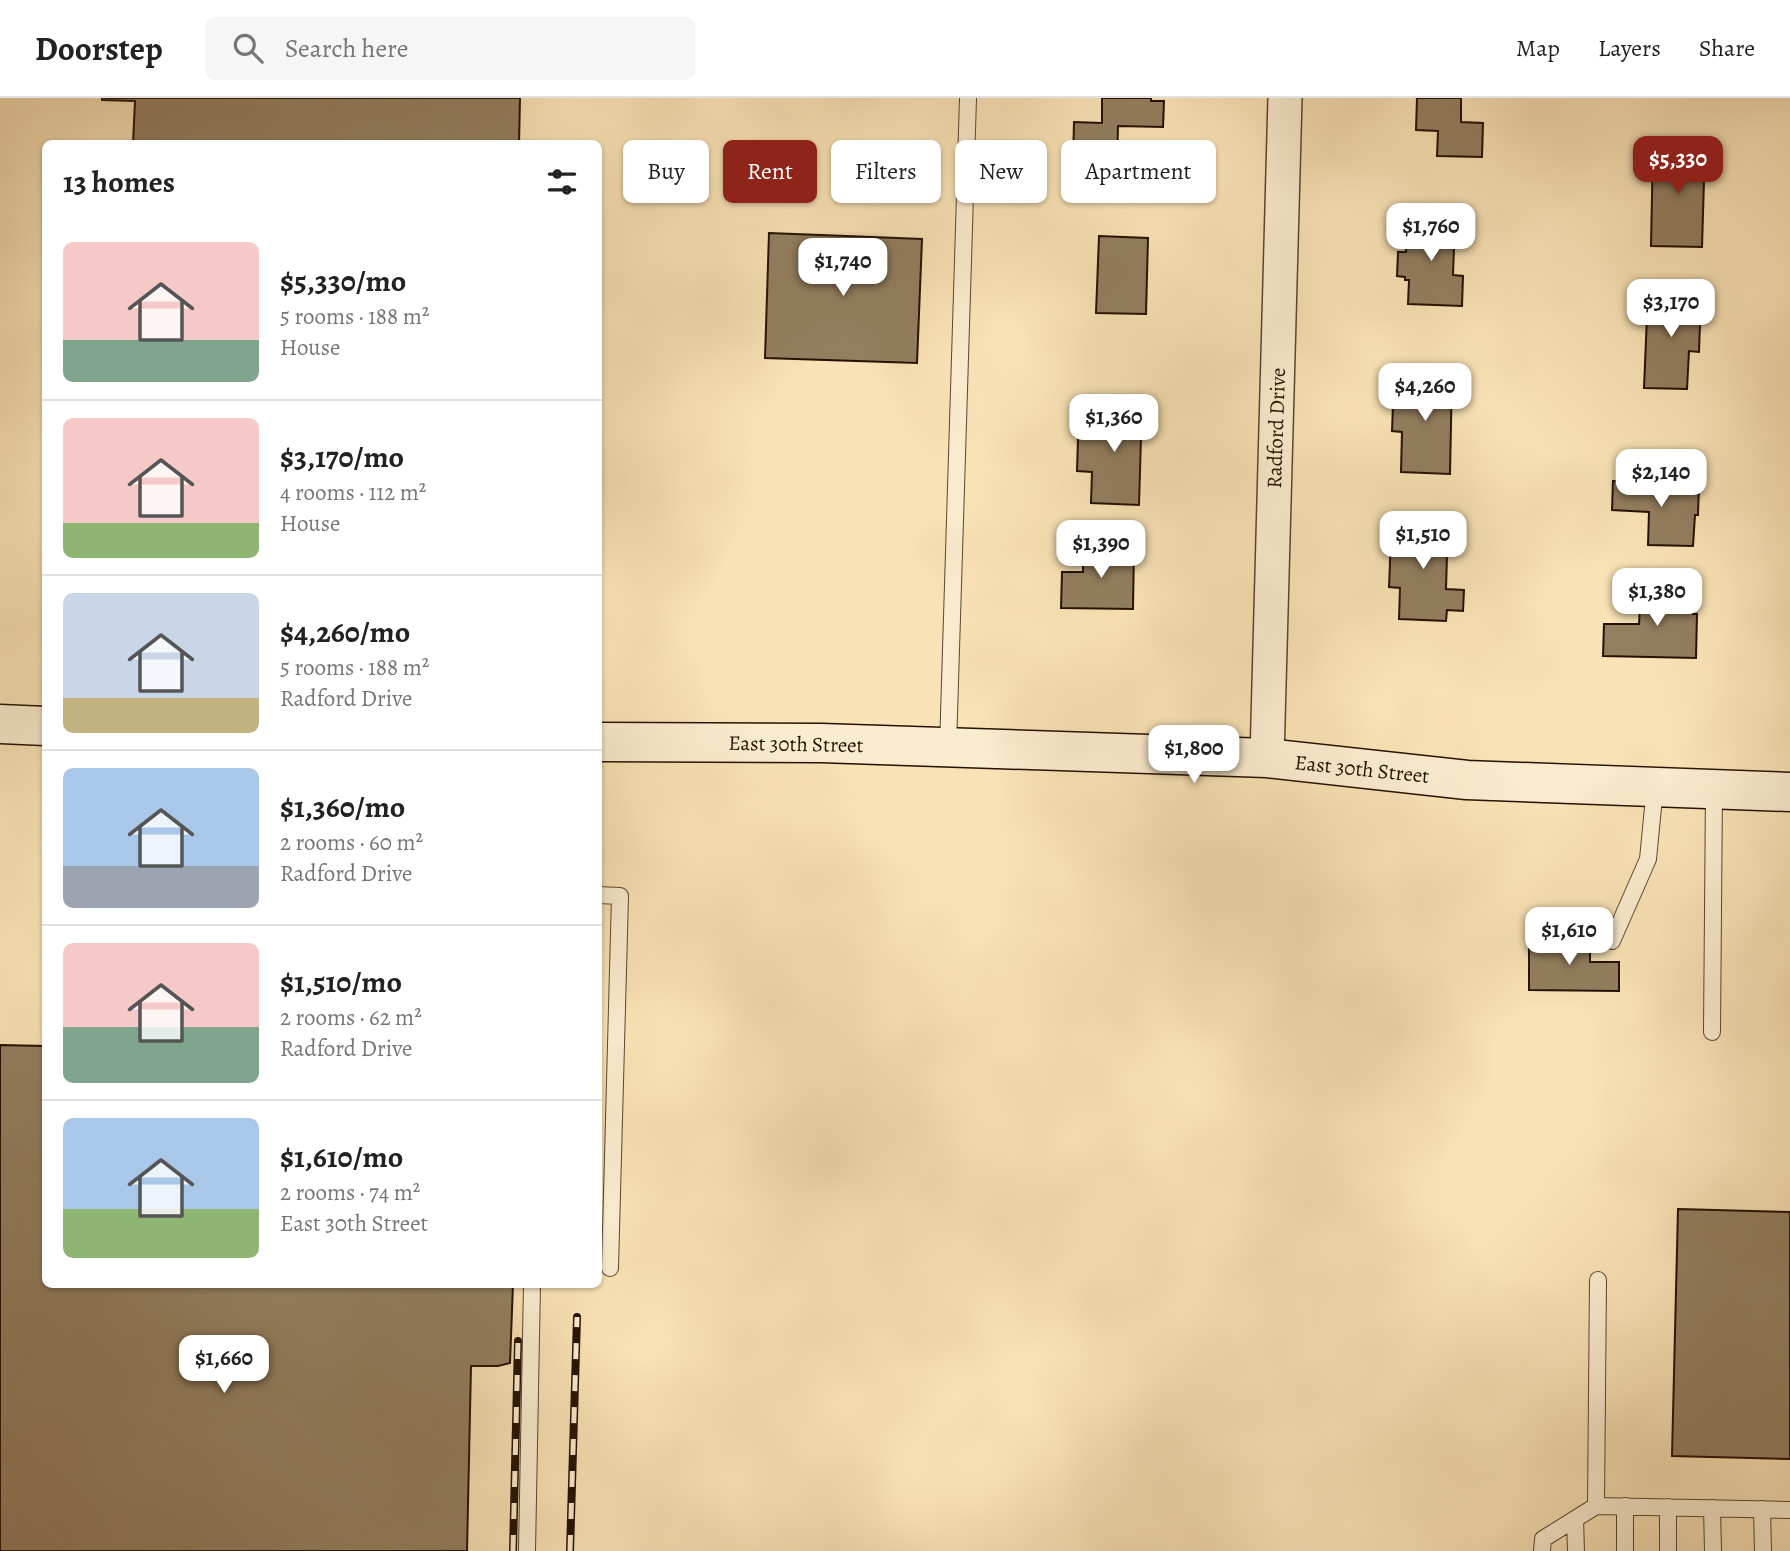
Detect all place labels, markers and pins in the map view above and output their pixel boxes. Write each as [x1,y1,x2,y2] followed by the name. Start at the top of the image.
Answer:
[1621,136,1735,196] pin: $5,330
[1374,204,1488,263] pin: $1,760
[786,238,900,298] pin: $1,740
[1614,280,1728,339] pin: $3,170
[1368,364,1482,423] pin: $4,260
[1057,394,1171,454] pin: $1,360
[1604,450,1718,509] pin: $2,140
[1366,512,1480,571] pin: $1,510
[1044,520,1158,580] pin: $1,390
[1600,568,1714,628] pin: $1,380
[1137,726,1251,785] pin: $1,800
[1512,908,1626,967] pin: $1,610
[167,1336,281,1395] pin: $1,660

